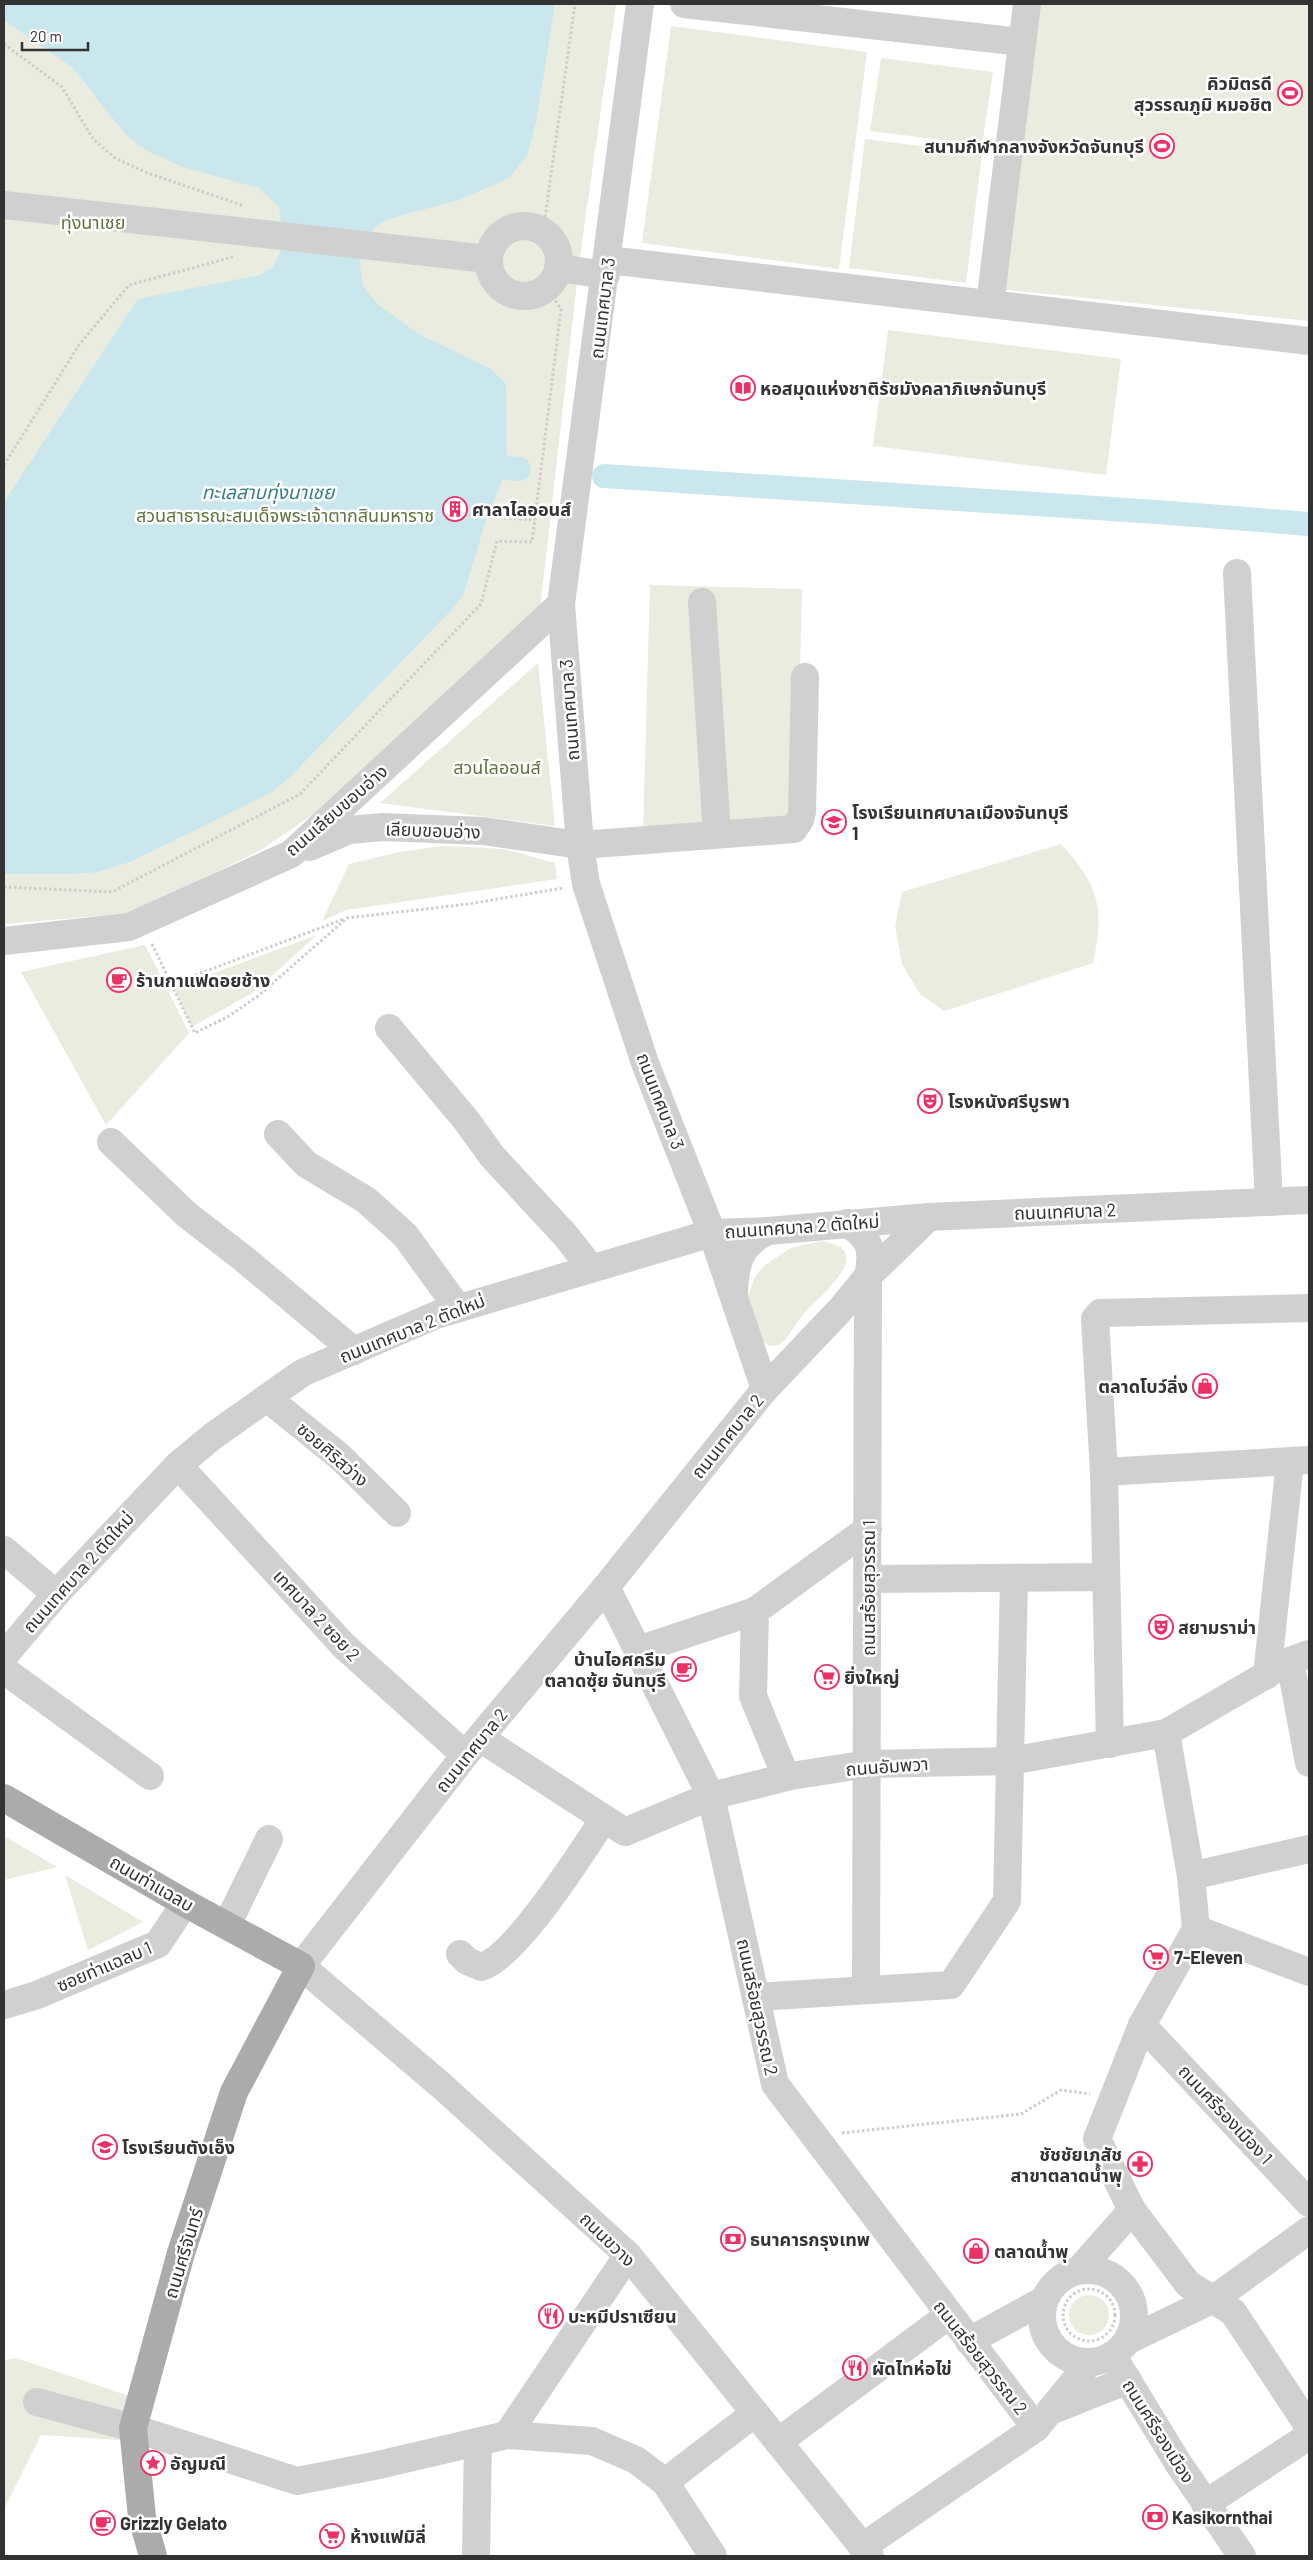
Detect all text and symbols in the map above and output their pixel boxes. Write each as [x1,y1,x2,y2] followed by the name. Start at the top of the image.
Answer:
[22,20,89,52] scale bar
[30,27,62,45] text: 20 m
[1134,72,1272,116] place label: คิวมิตรดี สุวรรณภูมิ หมอชิต
[1277,80,1303,106] sports icon: คิวมิตรดี สุวรรณภูมิ หมอชิต
[1149,133,1175,159] sports icon: สนามกีฬากลางจังหวัดจันทบุรี
[924,135,1144,158] place label: สนามกีฬากลางจังหวัดจันทบุรี
[61,211,125,234] park label: ทุ่งนาเชย
[585,256,619,360] street label: ถนนเทศบาล 3
[730,375,756,401] library icon: หอสมุดแห่งชาติรัชมังคลาภิเษกจันทบุรี
[760,377,1046,400] place label: หอสมุดแห่งชาติรัชมังคลาภิเษกจันทบุรี
[202,480,336,504] water label: ทะเลสาบทุ่งนาเชย
[442,496,468,522] building icon: ศาลาไลออนส์
[472,498,571,520] place label: ศาลาไลออนส์
[136,504,434,526] park label: สวนสาธารณะสมเด็จพระเจ้าตากสินมหาราช
[554,658,584,762] street label: ถนนเทศบาล 3
[453,756,541,778] park label: สวนไลออนส์
[280,760,392,860] street label: ถนนเลียบขอบอ่าง
[852,801,1068,844] place label: โรงเรียนเทศบาลเมืองจันทบุรี 1
[821,809,847,835] school or university icon: โรงเรียนเทศบาลเมืองจันทบุรี 1
[385,817,481,843] street label: เลียบขอบอ่าง
[106,967,132,993] cafe icon: ร้านกาแฟดอยช้าง
[136,969,270,991] place label: ร้านกาแฟดอยช้าง
[632,1050,690,1152] street label: ถนนเทศบาล 3
[917,1088,943,1114] theatre icon: โรงหนังศรีบูรพา
[948,1090,1070,1113] place label: โรงหนังศรีบูรพา
[1014,1198,1116,1224] street label: ถนนเทศบาล 2
[724,1210,880,1242] street label: ถนนเทศบาล 2 ตัดใหม่
[336,1289,488,1367] street label: ถนนเทศบาล 2 ตัดใหม่
[1192,1373,1218,1399] shop icon: ตลาดโบว์ลิ่ง
[1098,1375,1188,1397] place label: ตลาดโบว์ลิ่ง
[686,1389,768,1483] street label: ถนนเทศบาล 2
[293,1417,373,1491] street label: ซอยศิริสว่าง
[18,1507,138,1637] street label: ถนนเทศบาล 2 ตัดใหม่
[857,1520,880,1656] street label: ถนนสร้อยสุวรรณ 1
[269,1565,365,1665] street label: เทศบาล 2 ซอย 2
[1148,1614,1174,1640] theatre icon: สยามราม่า
[1178,1616,1256,1638] place label: สยามราม่า
[545,1648,666,1692] place label: บ้านไอศครีม ตลาดซุ้ย จันทบุรี
[671,1656,697,1682] cafe icon: บ้านไอศครีม ตลาดซุ้ย จันทบุรี
[814,1664,840,1690] supermarket icon: ยิ่งใหญ่
[844,1666,900,1688] place label: ยิ่งใหญ่
[430,1703,512,1797] street label: ถนนเทศบาล 2
[845,1752,929,1780] street label: ถนนอัมพวา
[106,1850,198,1916] street label: ถนนท่าแฉลบ
[53,1936,155,1996] street label: ซอยท่าแฉลบ 1
[732,1937,783,2078] street label: ถนนสร้อยสุวรรณ 2
[1143,1944,1169,1970] supermarket icon: 7-Eleven
[1174,1946,1243,1968] place label: 7-Eleven
[1174,2060,1278,2168] street label: ถนนศรีรองเมือง 1
[92,2134,118,2160] school or university icon: โรงเรียนตังเอ็ง
[122,2136,235,2158] place label: โรงเรียนตังเอ็ง
[1011,2143,1122,2187] place label: ชัชชัยเภสัช สาขาตลาดน้ำพุ
[1127,2151,1153,2177] pharmacy icon: ชัชชัยเภสัช สาขาตลาดน้ำพุ
[159,2204,207,2301] street label: ถนนศรีจันทร์
[576,2207,640,2271] street label: ถนนขวาง
[720,2226,746,2252] bank icon: ธนาคารกรุงเทพ
[750,2228,870,2251] place label: ธนาคารกรุงเทพ
[963,2238,989,2264] shop icon: ตลาดน้ำพุ
[994,2239,1068,2263] place label: ตลาดน้ำพุ
[929,2295,1033,2419] street label: ถนนสร้อยสุวรรณ 2
[538,2303,564,2329] restaurant icon: บะหมีปราเซียน
[568,2305,677,2327] place label: บะหมีปราเซียน
[842,2355,868,2381] restaurant icon: ผัดไทห่อไข่
[872,2357,952,2379] place label: ผัดไทห่อไข่
[1118,2375,1200,2487] street label: ถนนศรีรองเมือง
[140,2450,166,2476] place icon: อัญมณี
[170,2452,226,2474] place label: อัญมณี
[1142,2504,1168,2530] bank icon: Kasikornthai
[1172,2506,1273,2528] place label: Kasikornthai
[90,2510,116,2536] cafe icon: Grizzly Gelato
[120,2512,227,2534] place label: Grizzly Gelato
[319,2523,345,2549] supermarket icon: ห้างแฟมิลี่
[350,2524,426,2547] place label: ห้างแฟมิลี่

